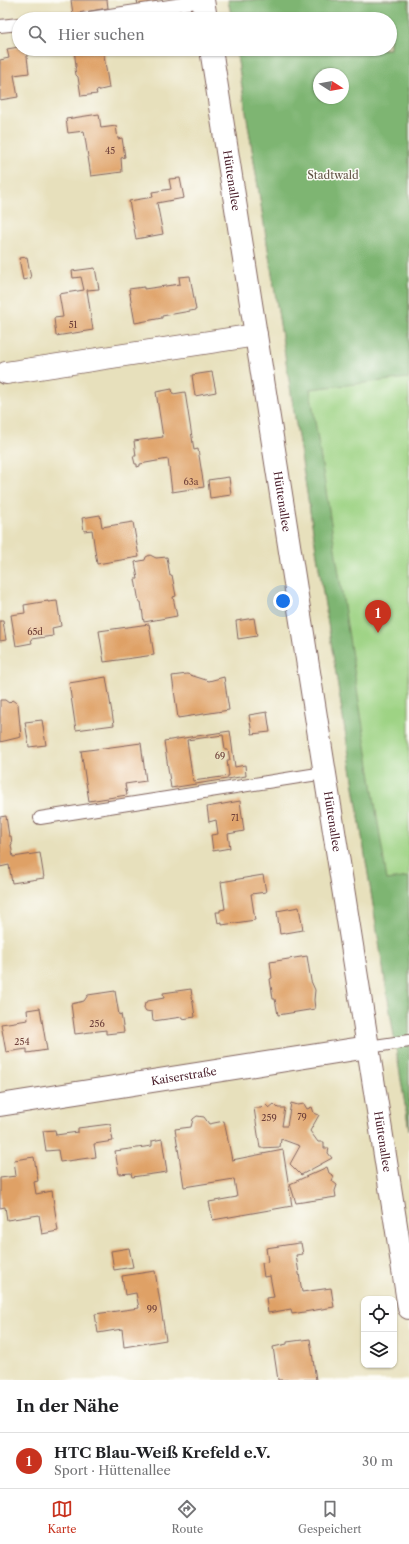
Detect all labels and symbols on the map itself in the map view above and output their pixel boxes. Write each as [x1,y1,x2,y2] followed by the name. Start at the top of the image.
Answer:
[313,68,349,104] north arrow
[105,145,115,156] house number: 45
[220,149,243,212] street label: Hüttenallee
[307,168,359,182] park label: Stadtwald
[69,319,78,330] house number: 51
[270,470,294,533] street label: Hüttenallee
[184,476,199,487] house number: 63a
[273,591,293,611] your location
[365,600,391,633] pin: 1
[27,626,43,637] house number: 65d
[215,750,225,761] house number: 69
[321,790,344,853] street label: Hüttenallee
[231,812,239,823] house number: 71
[89,1018,105,1029] house number: 256
[14,1036,30,1047] house number: 254
[150,1064,218,1088] street label: Kaiserstraße
[371,1110,395,1173] street label: Hüttenallee
[297,1111,307,1122] house number: 79
[261,1112,277,1123] house number: 259
[147,1303,157,1314] house number: 99

